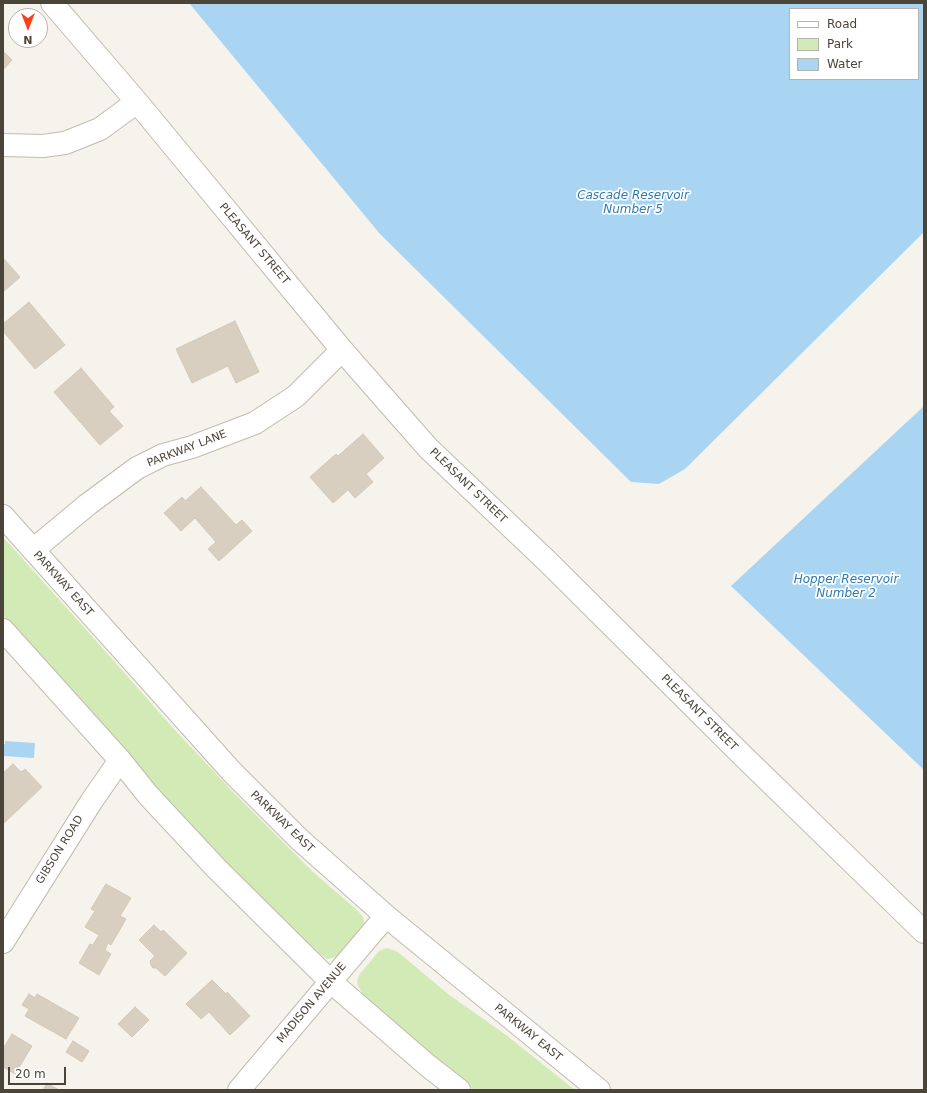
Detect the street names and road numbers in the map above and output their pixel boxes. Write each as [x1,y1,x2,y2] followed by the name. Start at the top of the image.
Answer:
[216,201,292,287] street label: PLEASANT STREET
[145,428,229,470] street label: PARKWAY LANE
[427,446,509,526] street label: PLEASANT STREET
[30,549,96,619] street label: PARKWAY EAST
[658,672,740,754] street label: PLEASANT STREET
[247,788,317,856] street label: PARKWAY EAST
[34,813,86,887] street label: GIBSON ROAD
[275,960,349,1046] street label: MADISON AVENUE
[491,1002,565,1064] street label: PARKWAY EAST

